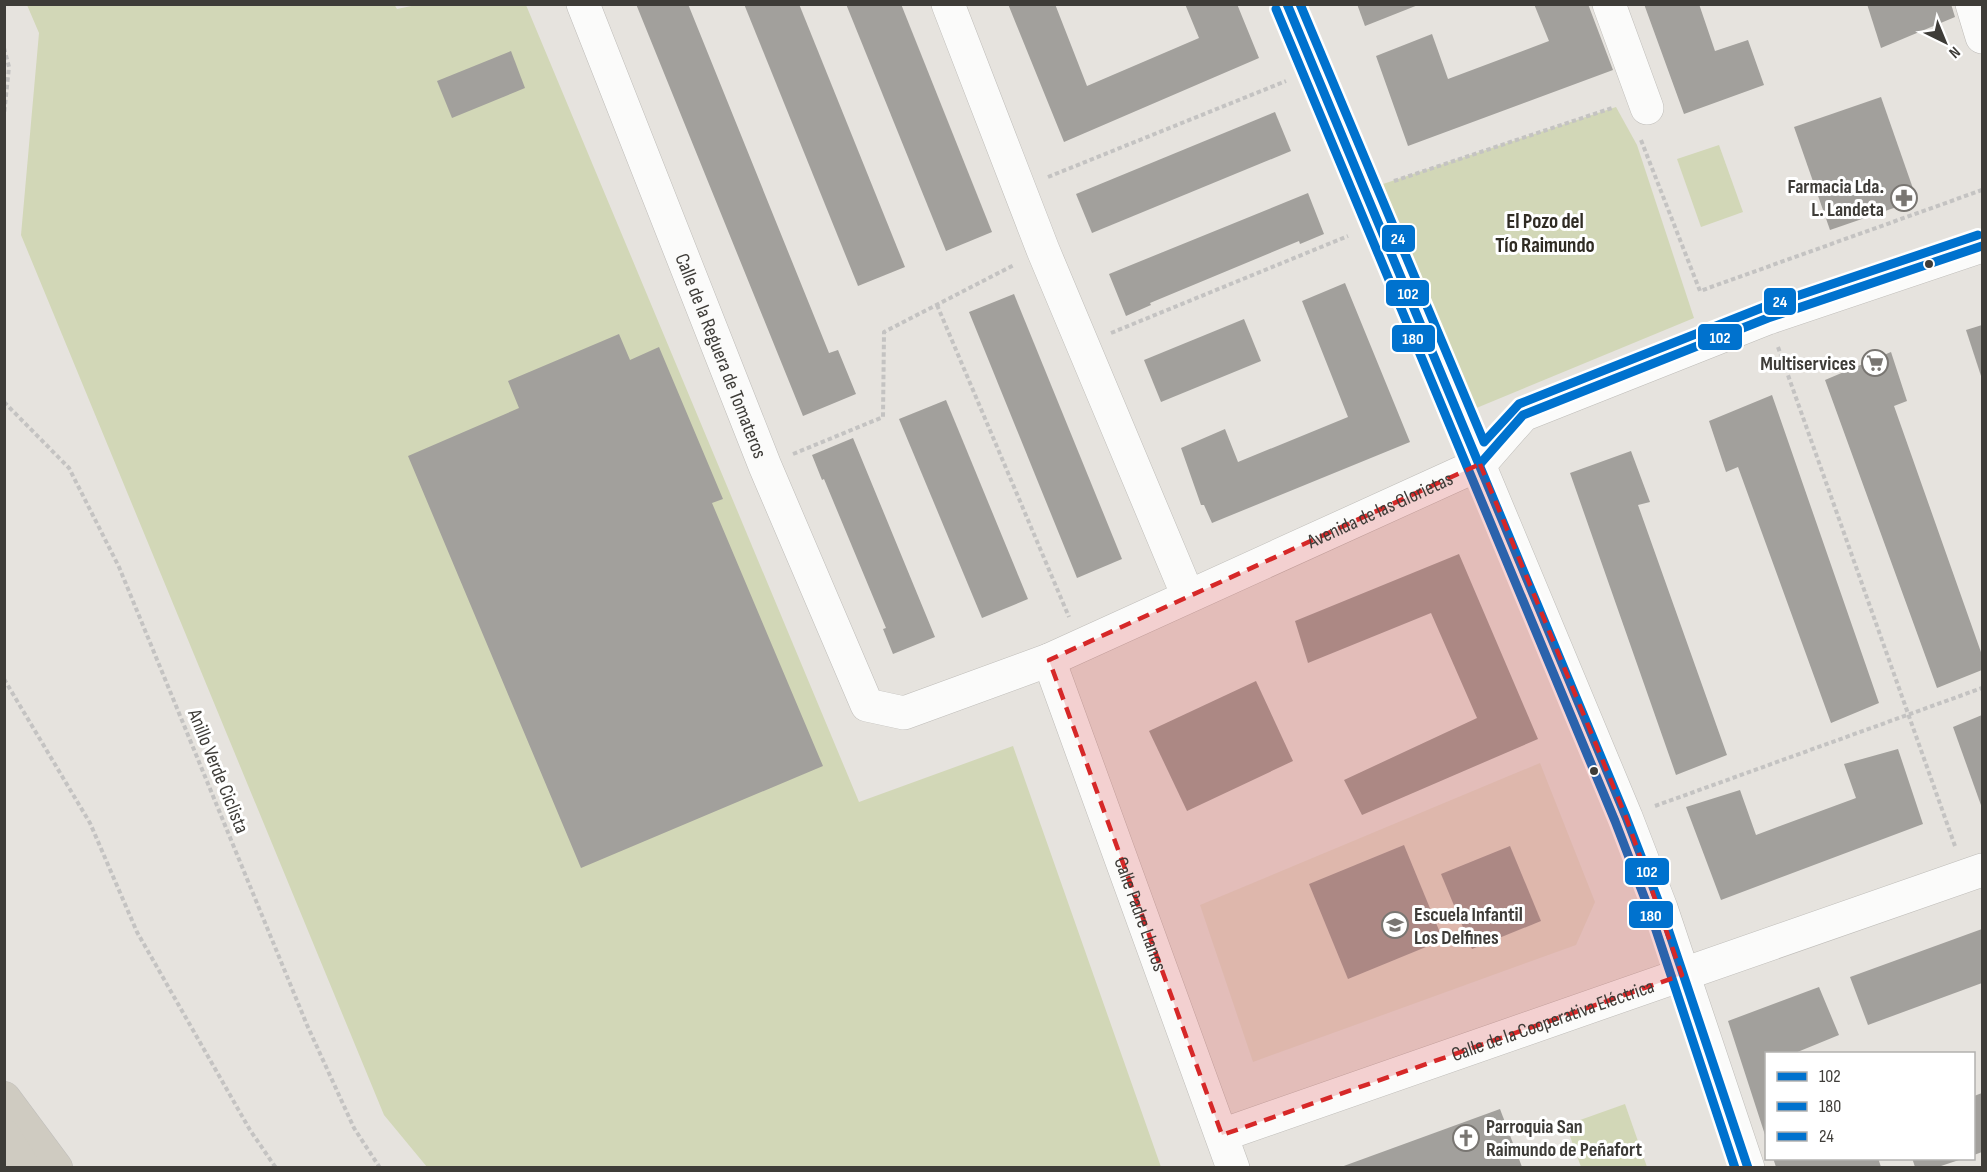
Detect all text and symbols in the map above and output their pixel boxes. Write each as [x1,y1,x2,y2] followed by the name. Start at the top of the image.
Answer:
[1915,12,1975,72] north arrow
[1945,42,1964,62] text: N
[1788,175,1884,222] place label: Farmacia Lda. L. Landeta
[1889,183,1919,213] pharmacy icon: Farmacia Lda. L. Landeta
[1495,209,1595,258] district label: El Pozo del Tío Raimundo
[1381,224,1416,253] line badge: 24
[1391,230,1406,249] text: 24
[670,250,772,462] street label: Calle de la Reguera de Tomateros
[1923,258,1935,270] unlabelled marker
[1385,279,1430,307] line badge: 102
[1398,285,1418,304] text: 102
[1763,287,1797,316] line badge: 24
[1773,293,1788,312] text: 24
[1697,323,1743,351] line badge: 102
[1391,324,1436,353] line badge: 180
[1710,329,1730,348] text: 102
[1402,330,1424,349] text: 180
[1860,348,1890,378] supermarket icon: Multiservices
[1760,352,1856,376] place label: Multiservices
[1303,467,1457,554] street label: Avenida de las Glorietas
[182,705,254,837] street label: Anillo Verde Ciclista
[1588,765,1600,777] unlabelled marker
[1108,854,1172,975] street label: Calle Padre Llanos
[1624,857,1670,886] line badge: 102
[1637,863,1657,882] text: 102
[1628,900,1674,929] line badge: 180
[1414,903,1523,950] place label: Escuela Infantil Los Delfines
[1640,907,1662,926] text: 180
[1380,910,1410,940] school or university icon: Escuela Infantil Los Delfines
[1448,974,1657,1067] street label: Calle de la Cooperativa Eléctrica
[1765,1052,1975,1160] legend
[1819,1066,1841,1087] text: 102
[1819,1096,1841,1117] text: 180
[1486,1115,1642,1162] place label: Parroquia San Raimundo de Peñafort
[1451,1123,1481,1153] church icon: Parroquia San Raimundo de Peñafort
[1819,1126,1834,1147] text: 24

